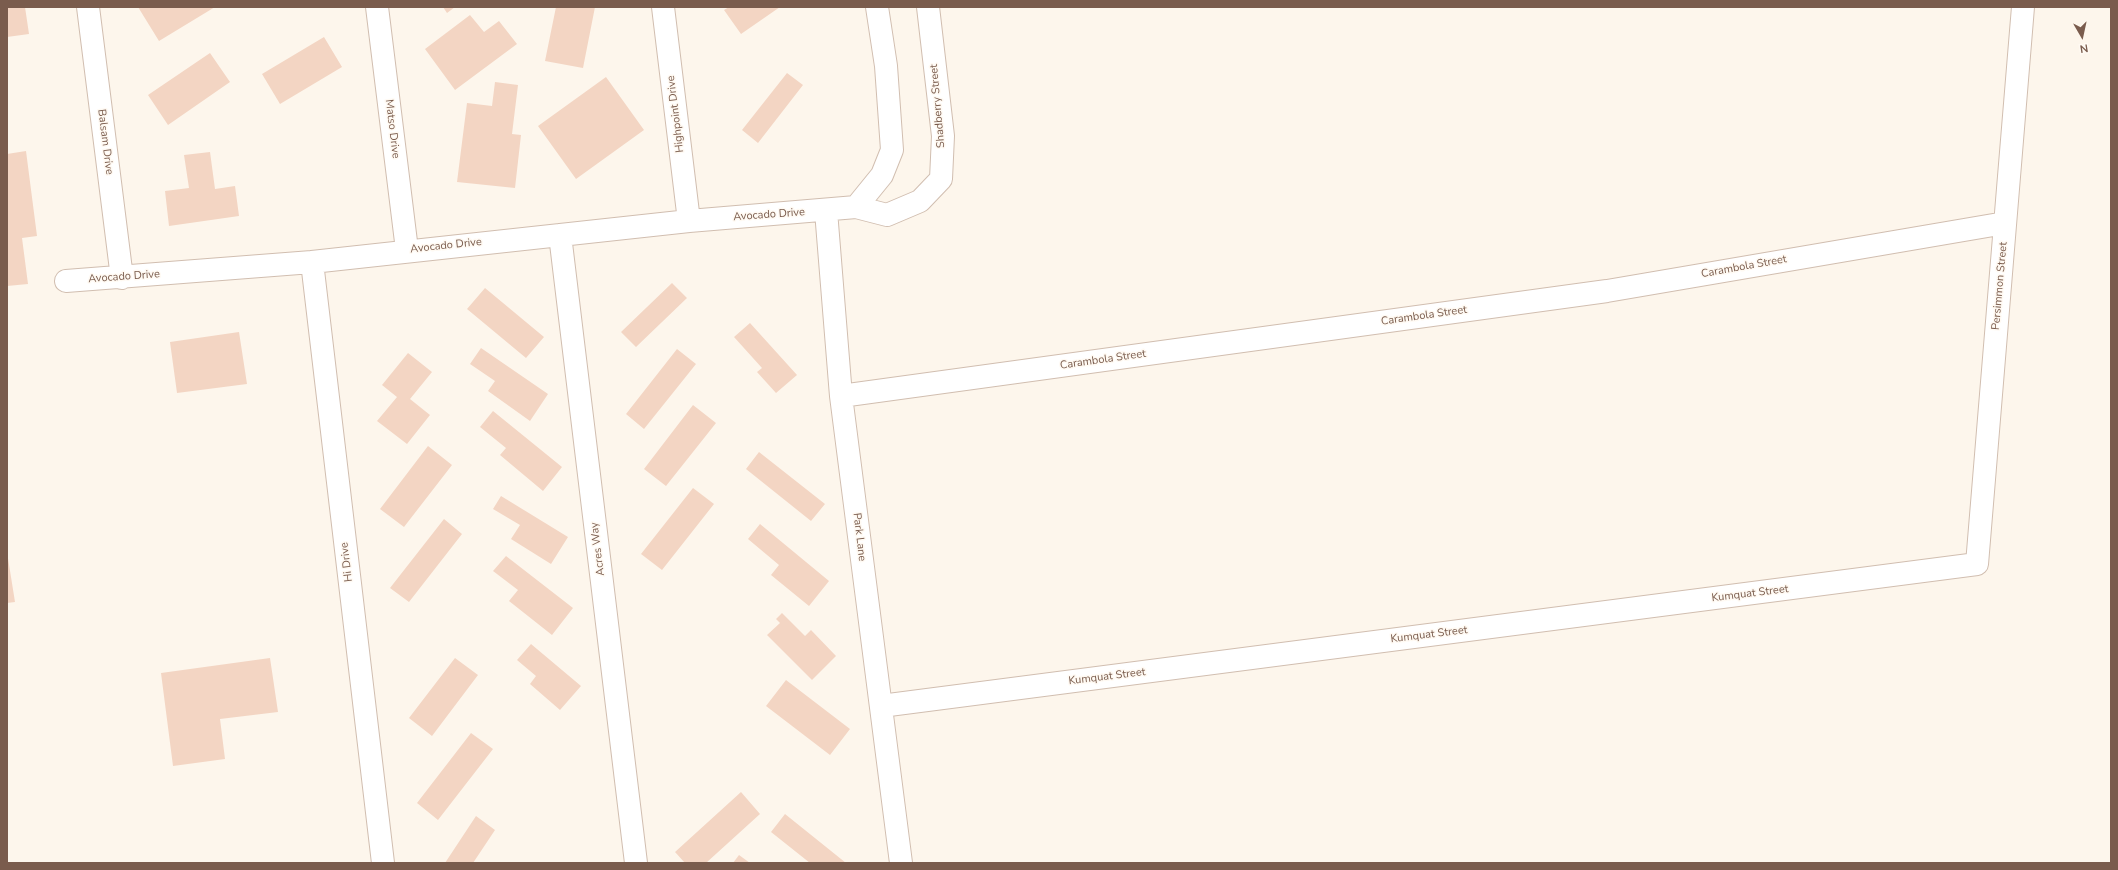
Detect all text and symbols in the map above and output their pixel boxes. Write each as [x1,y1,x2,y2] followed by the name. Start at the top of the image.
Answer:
[2062,16,2102,56] north arrow
[2079,40,2089,56] text: N
[928,63,948,149] street label: Shadberry Street
[665,75,687,153] street label: Highpoint Drive
[382,99,402,159] street label: Matso Drive
[94,108,116,176] street label: Balsam Drive
[733,206,805,224] street label: Avocado Drive
[410,236,482,256] street label: Avocado Drive
[1990,241,2010,331] street label: Persimmon Street
[1700,253,1788,281] street label: Carambola Street
[88,268,160,286] street label: Avocado Drive
[1380,303,1468,329] street label: Carambola Street
[1059,347,1147,373] street label: Carambola Street
[849,512,869,562] street label: Park Lane
[588,521,608,577] street label: Acres Way
[338,541,356,583] street label: Hi Drive
[1711,583,1789,605] street label: Kumquat Street
[1390,624,1468,646] street label: Kumquat Street
[1068,666,1146,688] street label: Kumquat Street

